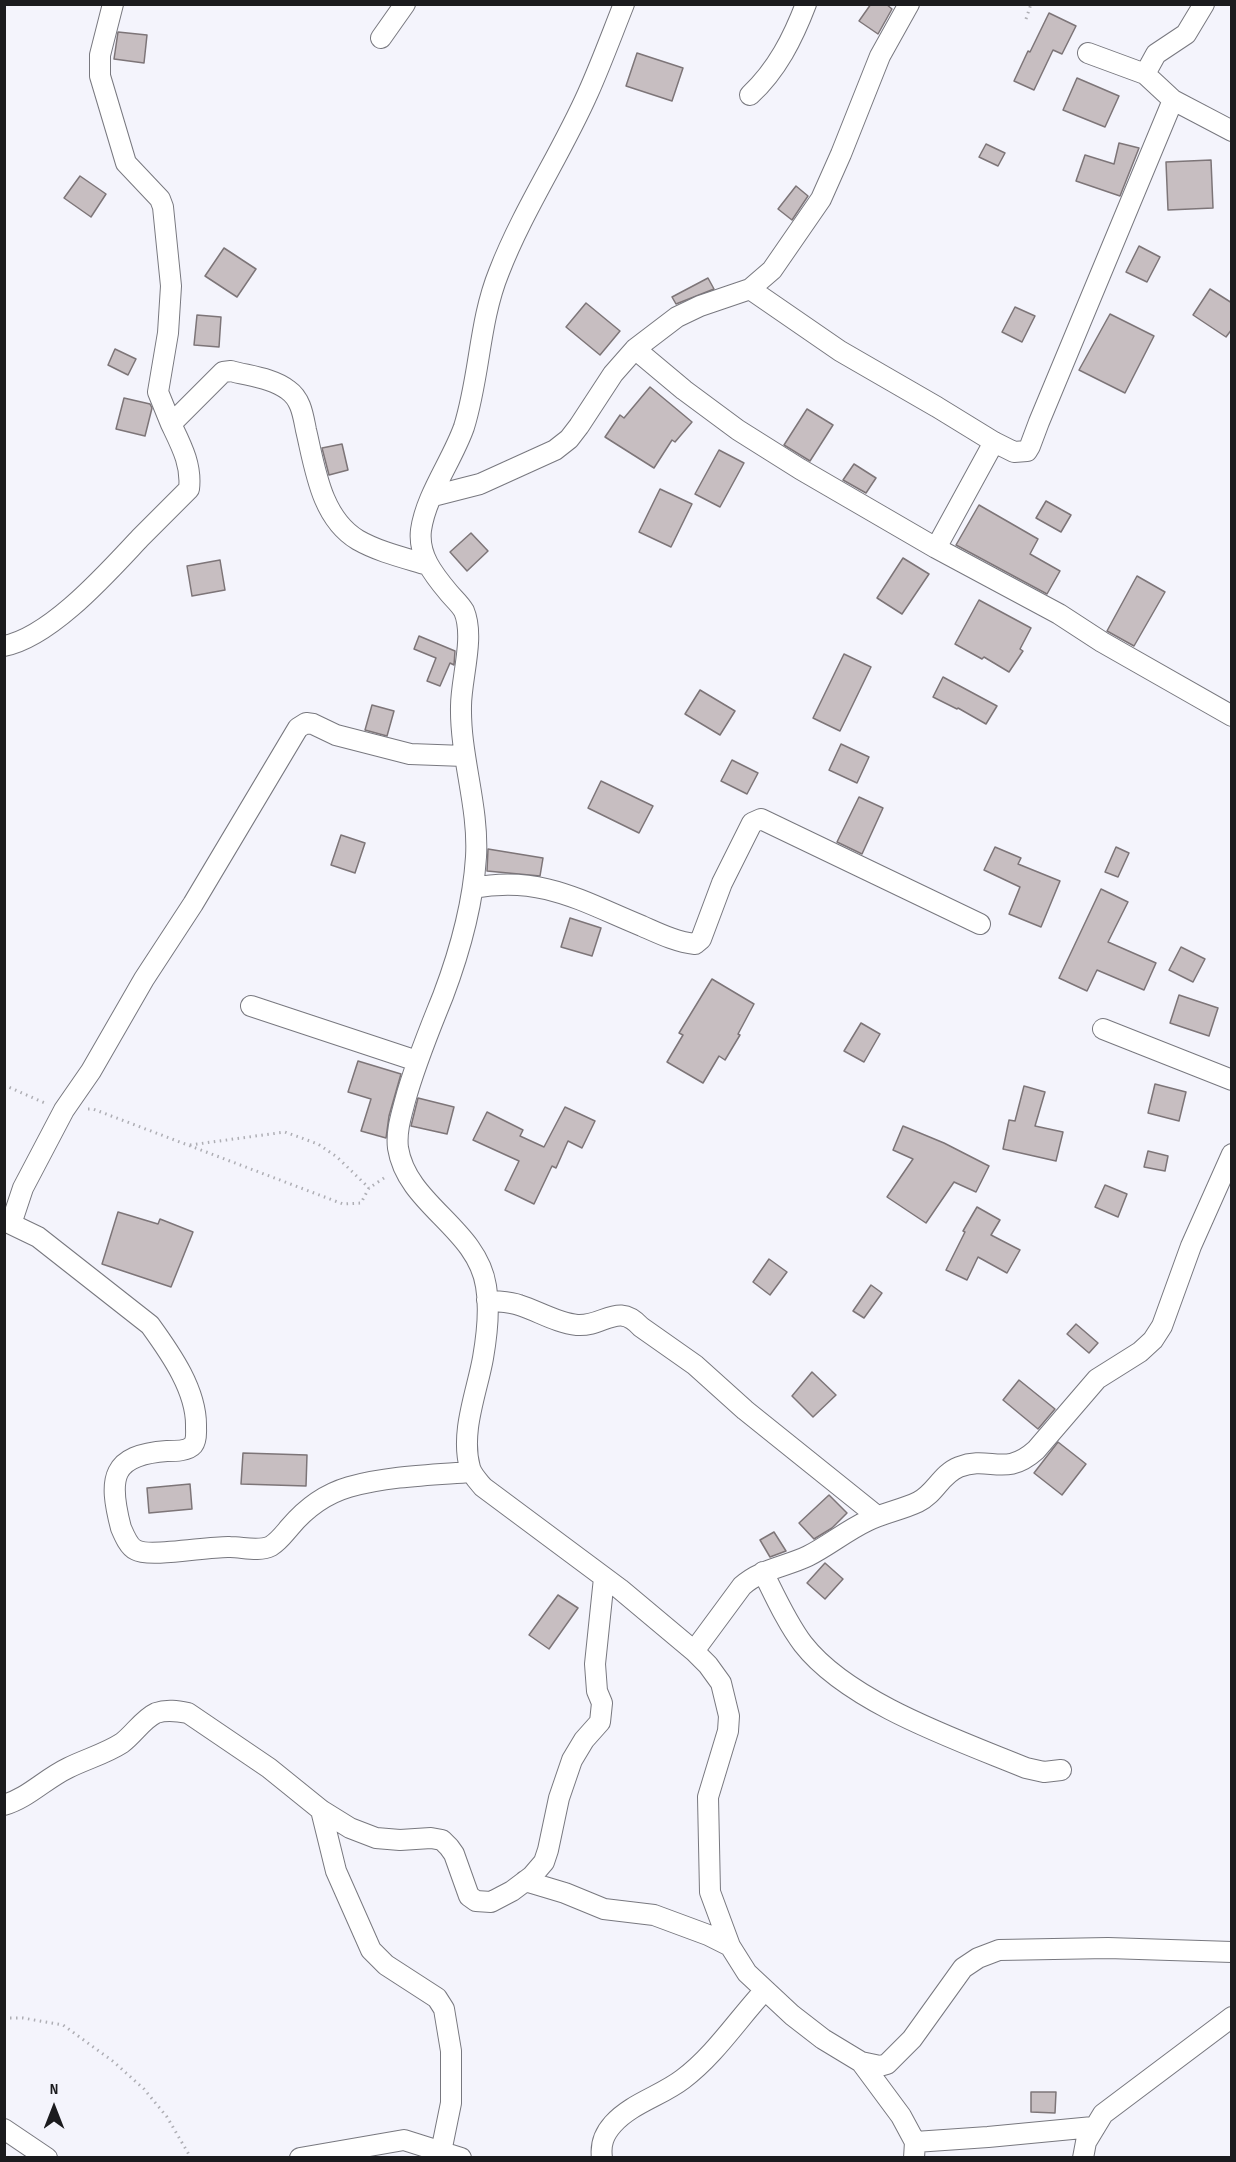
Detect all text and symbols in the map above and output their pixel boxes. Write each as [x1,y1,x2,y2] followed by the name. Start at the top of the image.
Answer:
[24,2078,84,2138] north arrow
[50,2080,58,2099] text: N

